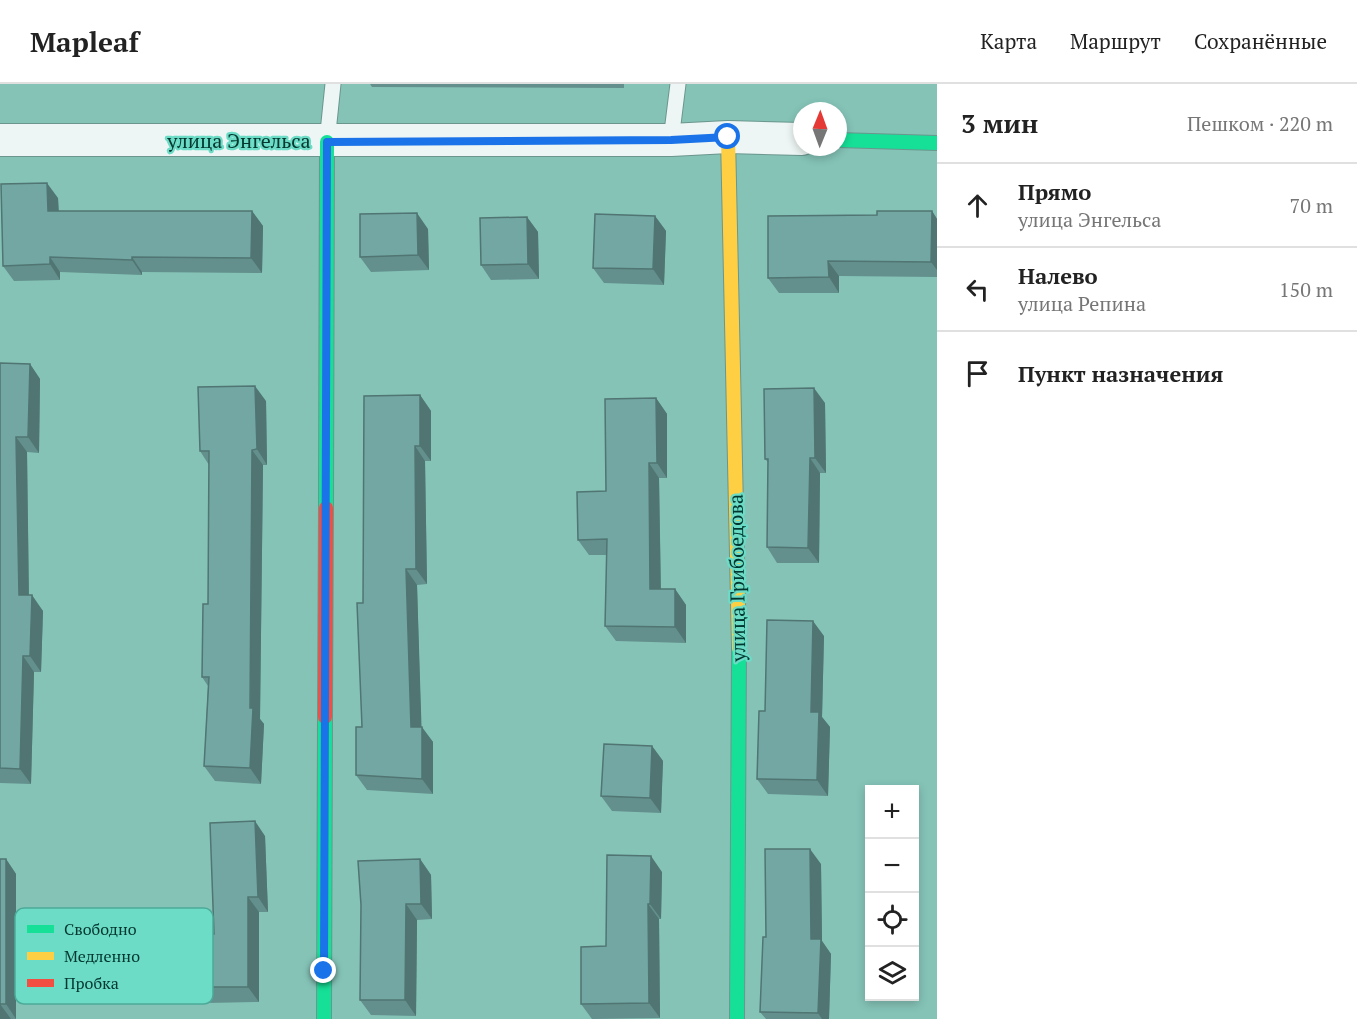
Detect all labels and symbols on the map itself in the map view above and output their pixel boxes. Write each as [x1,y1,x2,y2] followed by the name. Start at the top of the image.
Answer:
[793,102,847,156] north arrow
[714,123,740,149] route start
[166,127,311,154] street label: улица Энгельса
[722,494,751,663] street label: улица Грибоедова
[15,908,213,1004] legend
[64,918,137,940] text: Свободно
[64,945,140,967] text: Медленно
[310,957,336,983] route end
[64,972,119,994] text: Пробка

